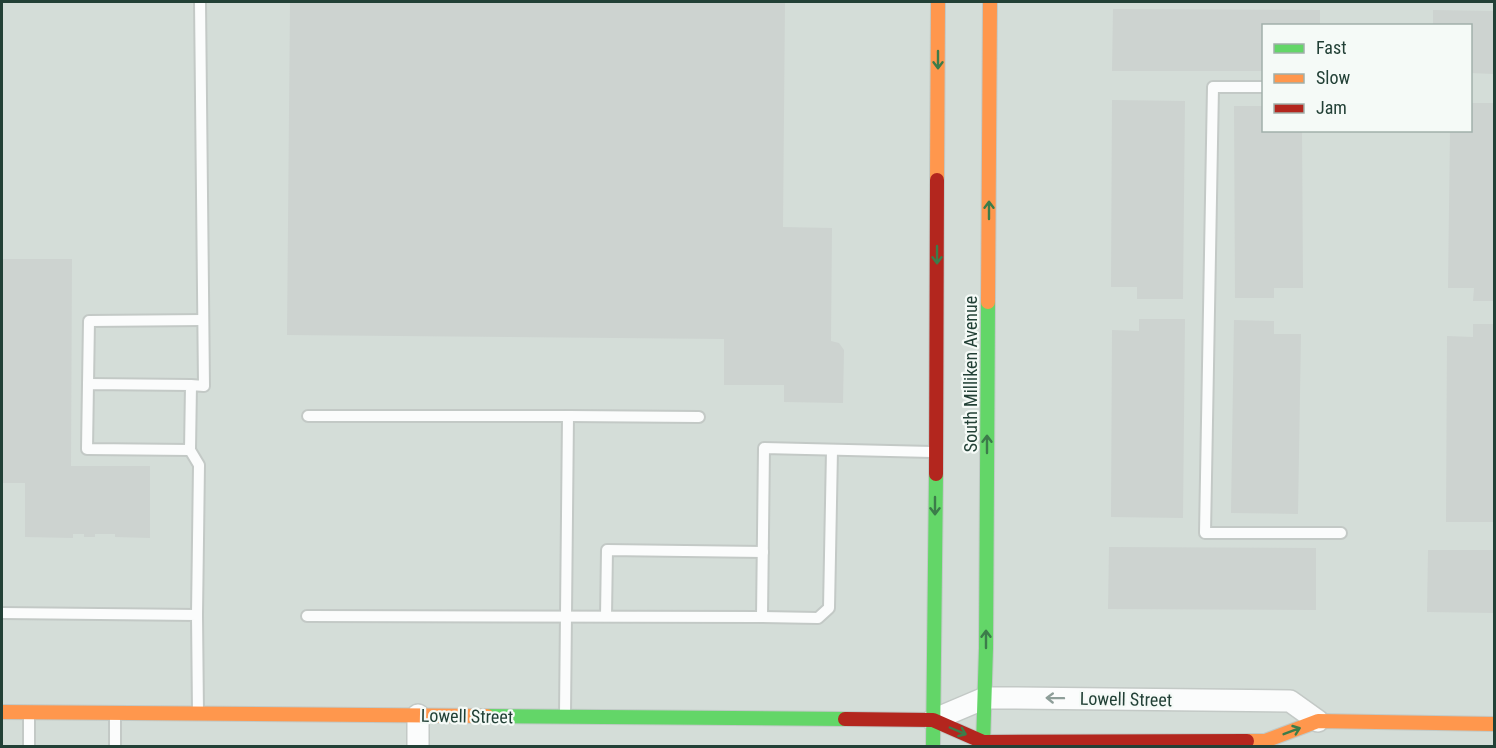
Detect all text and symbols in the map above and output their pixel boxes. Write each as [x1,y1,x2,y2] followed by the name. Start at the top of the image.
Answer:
[1262,24,1472,132] legend
[1316,37,1347,58] text: Fast
[932,49,944,69] one-way arrow
[1316,67,1351,88] text: Slow
[1316,97,1347,118] text: Jam
[983,201,995,221] one-way arrow
[931,244,943,264] one-way arrow
[960,296,981,452] street label: South Milliken Avenue
[981,435,993,455] one-way arrow
[929,496,941,516] one-way arrow
[980,630,992,650] one-way arrow
[1080,688,1172,710] street label: Lowell Street
[1045,692,1065,704] one-way arrow
[421,705,513,727] street label: Lowell Street
[1282,725,1300,736] one-way arrow
[948,726,967,737] one-way arrow

